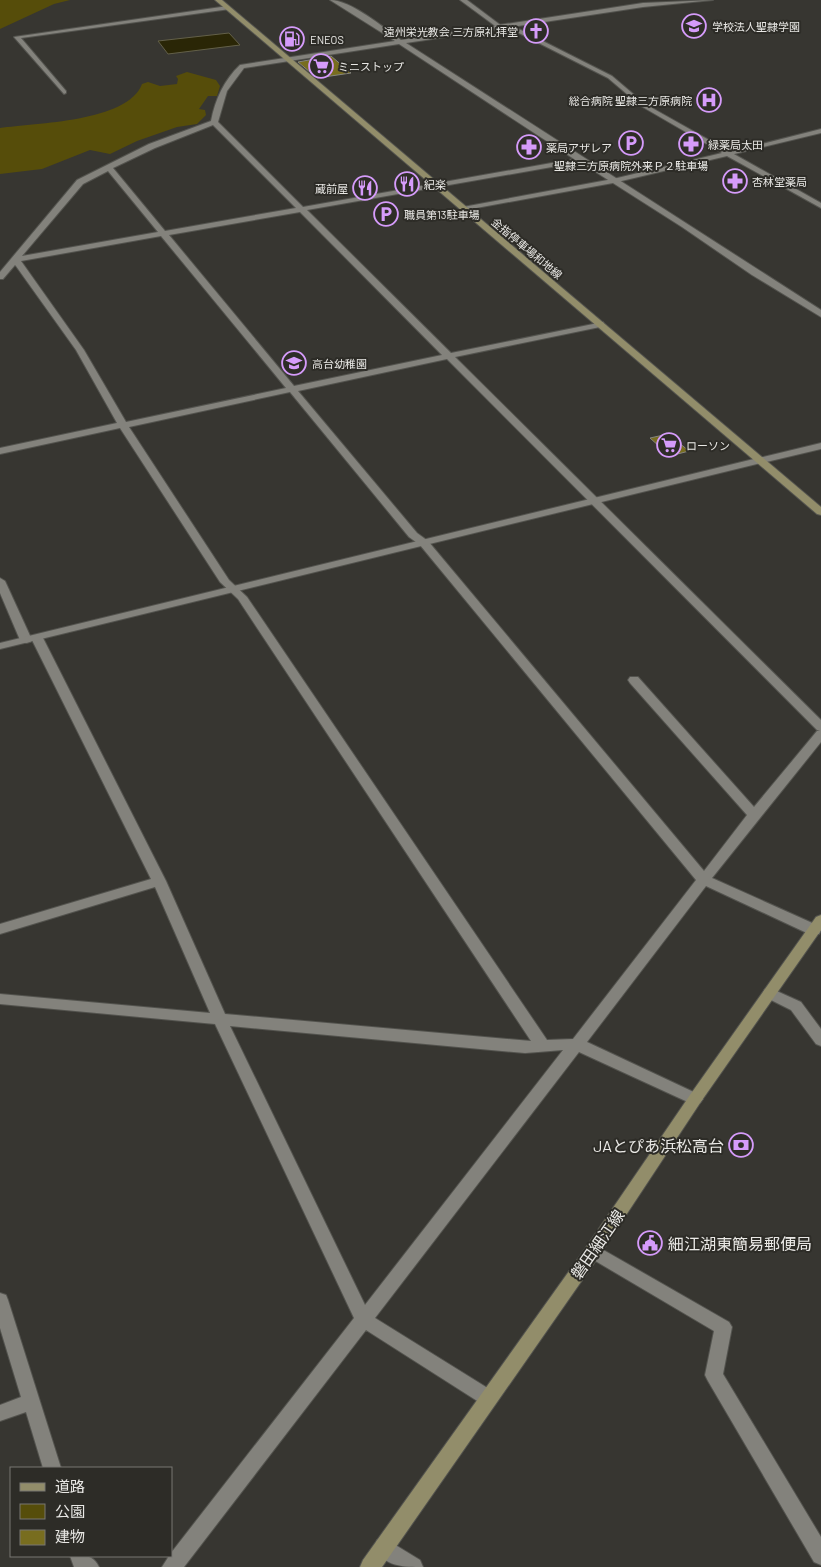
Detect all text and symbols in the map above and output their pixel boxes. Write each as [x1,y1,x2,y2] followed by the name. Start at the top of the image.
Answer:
[681,13,707,39] school or university icon: 学校法人聖隷学園
[523,18,549,44] church icon: 遠州栄光教会 三方原礼拝堂
[712,20,800,33] place label: 学校法人聖隷学園
[384,25,518,38] place label: 遠州栄光教会 三方原礼拝堂
[279,26,305,52] fuel station icon: ENEOS
[310,33,344,46] place label: ENEOS
[308,53,334,79] supermarket icon: ミニストップ
[338,60,404,73] place label: ミニストップ
[696,87,722,113] hospital icon: 総合病院 聖隷三方原病院
[569,94,692,107] place label: 総合病院 聖隷三方原病院
[618,130,644,156] parking icon: 聖隷三方原病院外来Ｐ２駐車場
[678,131,704,157] pharmacy icon: 緑薬局太田
[516,134,542,160] pharmacy icon: 薬局アザレア
[708,138,763,151] place label: 緑薬局太田
[546,141,612,154] place label: 薬局アザレア
[554,159,708,172] place label: 聖隷三方原病院外来Ｐ２駐車場
[722,168,748,194] pharmacy icon: 杏林堂薬局
[394,171,420,197] restaurant icon: 紀楽
[352,175,378,201] restaurant icon: 蔵前屋
[752,175,807,188] place label: 杏林堂薬局
[424,178,446,191] place label: 紀楽
[315,182,348,195] place label: 蔵前屋
[373,201,399,227] parking icon: 職員第13駐車場
[404,208,480,221] place label: 職員第13駐車場
[489,215,565,281] street label: 金指停車場和地線
[281,350,307,376] school or university icon: 高台幼稚園
[312,357,367,370] place label: 高台幼稚園
[656,432,682,458] supermarket icon: ローソン
[686,439,730,452] place label: ローソン
[728,1132,754,1158] bank icon: JAとぴあ浜松高台
[593,1136,724,1155] place label: JAとぴあ浜松高台
[566,1206,628,1282] street label: 磐田細江線
[637,1230,663,1256] public building icon: 細江湖東簡易郵便局
[668,1234,812,1253] place label: 細江湖東簡易郵便局
[10,1467,172,1557] legend
[55,1477,85,1495] text: 道路
[55,1502,85,1520] text: 公園
[55,1527,85,1545] text: 建物

